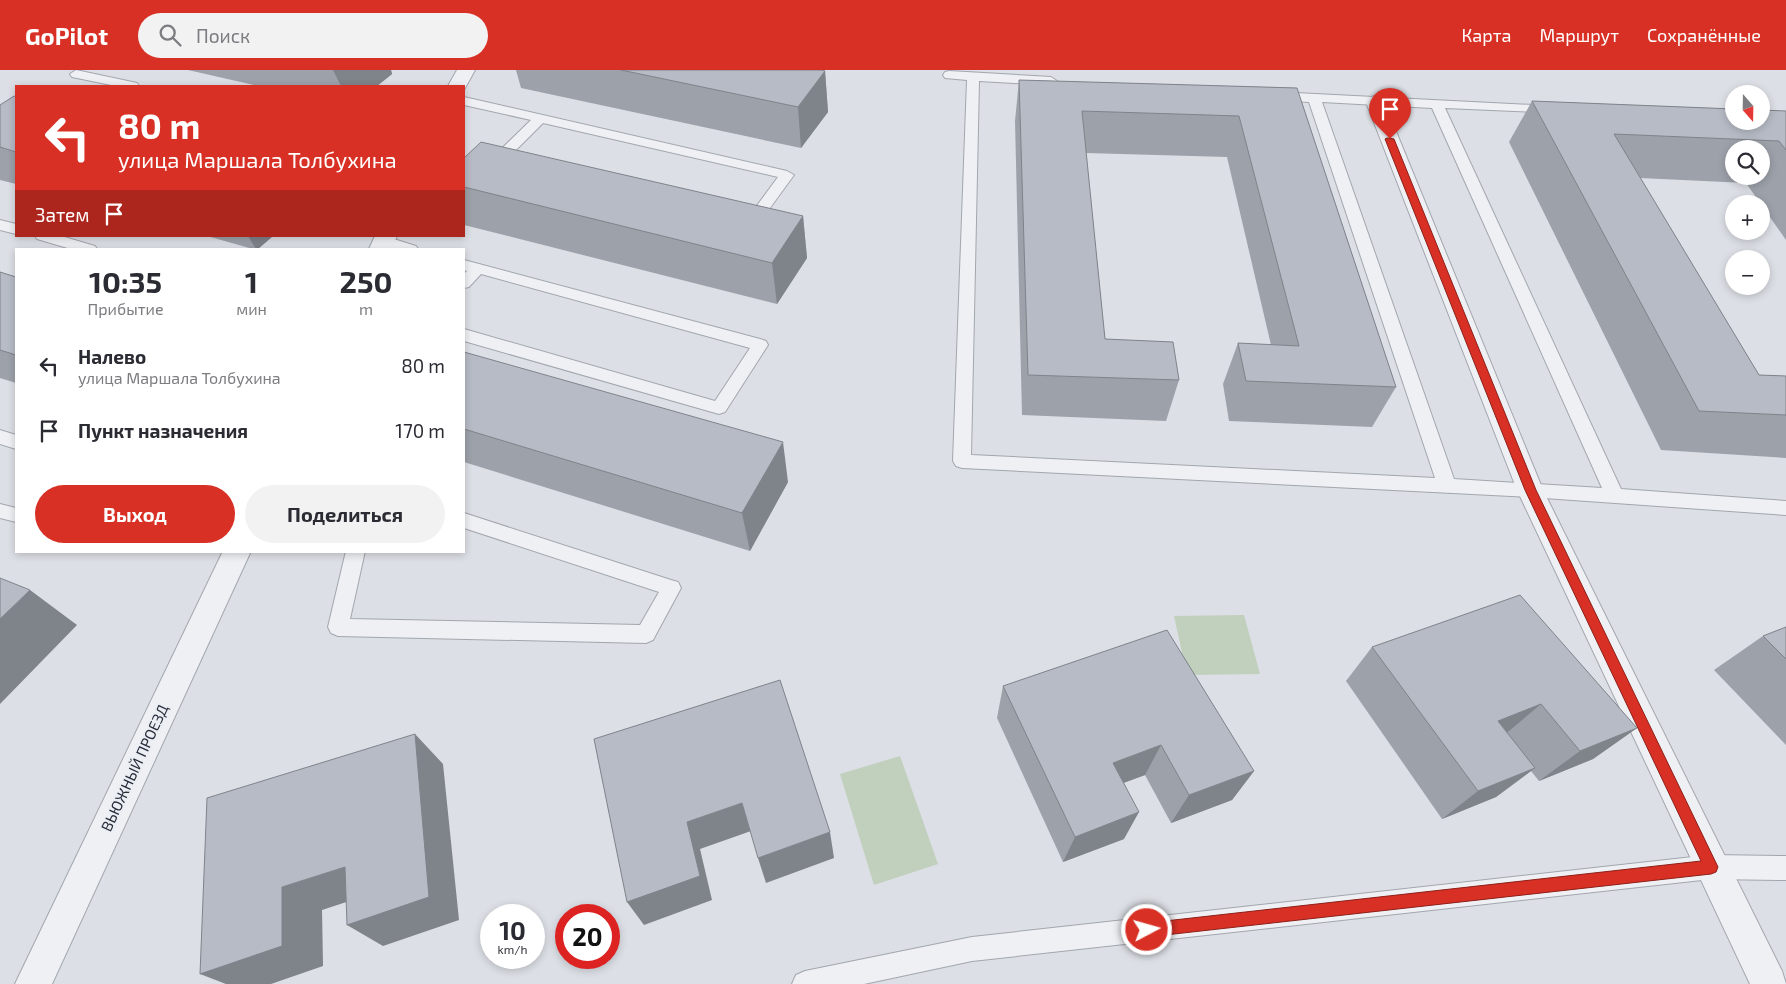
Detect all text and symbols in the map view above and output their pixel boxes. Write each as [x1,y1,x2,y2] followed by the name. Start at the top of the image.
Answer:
[138,13,488,58] search box
[25,21,108,50] text: GoPilot
[156,21,184,49] icon: search
[196,24,250,47] text: Поиск
[1461,24,1511,46] text: Карта
[1539,24,1619,46] text: Маршрут
[1647,24,1761,46] text: Сохранённые
[1725,85,1770,130] north arrow
[1725,85,1770,295] map controls
[1369,88,1411,139] pin
[1376,95,1404,123] icon: arrive
[118,104,200,146] text: 80 m
[35,105,100,170] icon: left
[1725,140,1770,185] button: search
[118,146,397,172] text: улица Маршала Толбухина
[1725,195,1770,240] button: +
[100,200,128,228] icon: arrive
[35,203,90,226] text: Затем
[1725,250,1770,295] button: −
[89,263,162,299] text: 10:35
[245,263,258,299] text: 1
[339,263,392,299] text: 250
[88,299,164,318] text: Прибытие
[236,299,267,318] text: мин
[359,299,373,318] text: m
[78,345,146,368] text: Налево
[35,352,63,380] icon: left
[401,354,445,377] text: 80 m
[78,368,281,387] text: улица Маршала Толбухина
[35,417,63,445] icon: arrive
[78,419,248,442] text: Пункт назначения
[395,419,445,442] text: 170 m
[35,485,235,543] button: Выход
[245,485,445,543] button: Поделиться
[97,701,171,834] street label: ВЬЮЖНЫЙ ПРОЕЗД
[1120,903,1172,955] position arrow
[555,904,620,969] speed limit sign: 20
[499,915,526,945] text: 10
[498,942,527,956] text: km/h

